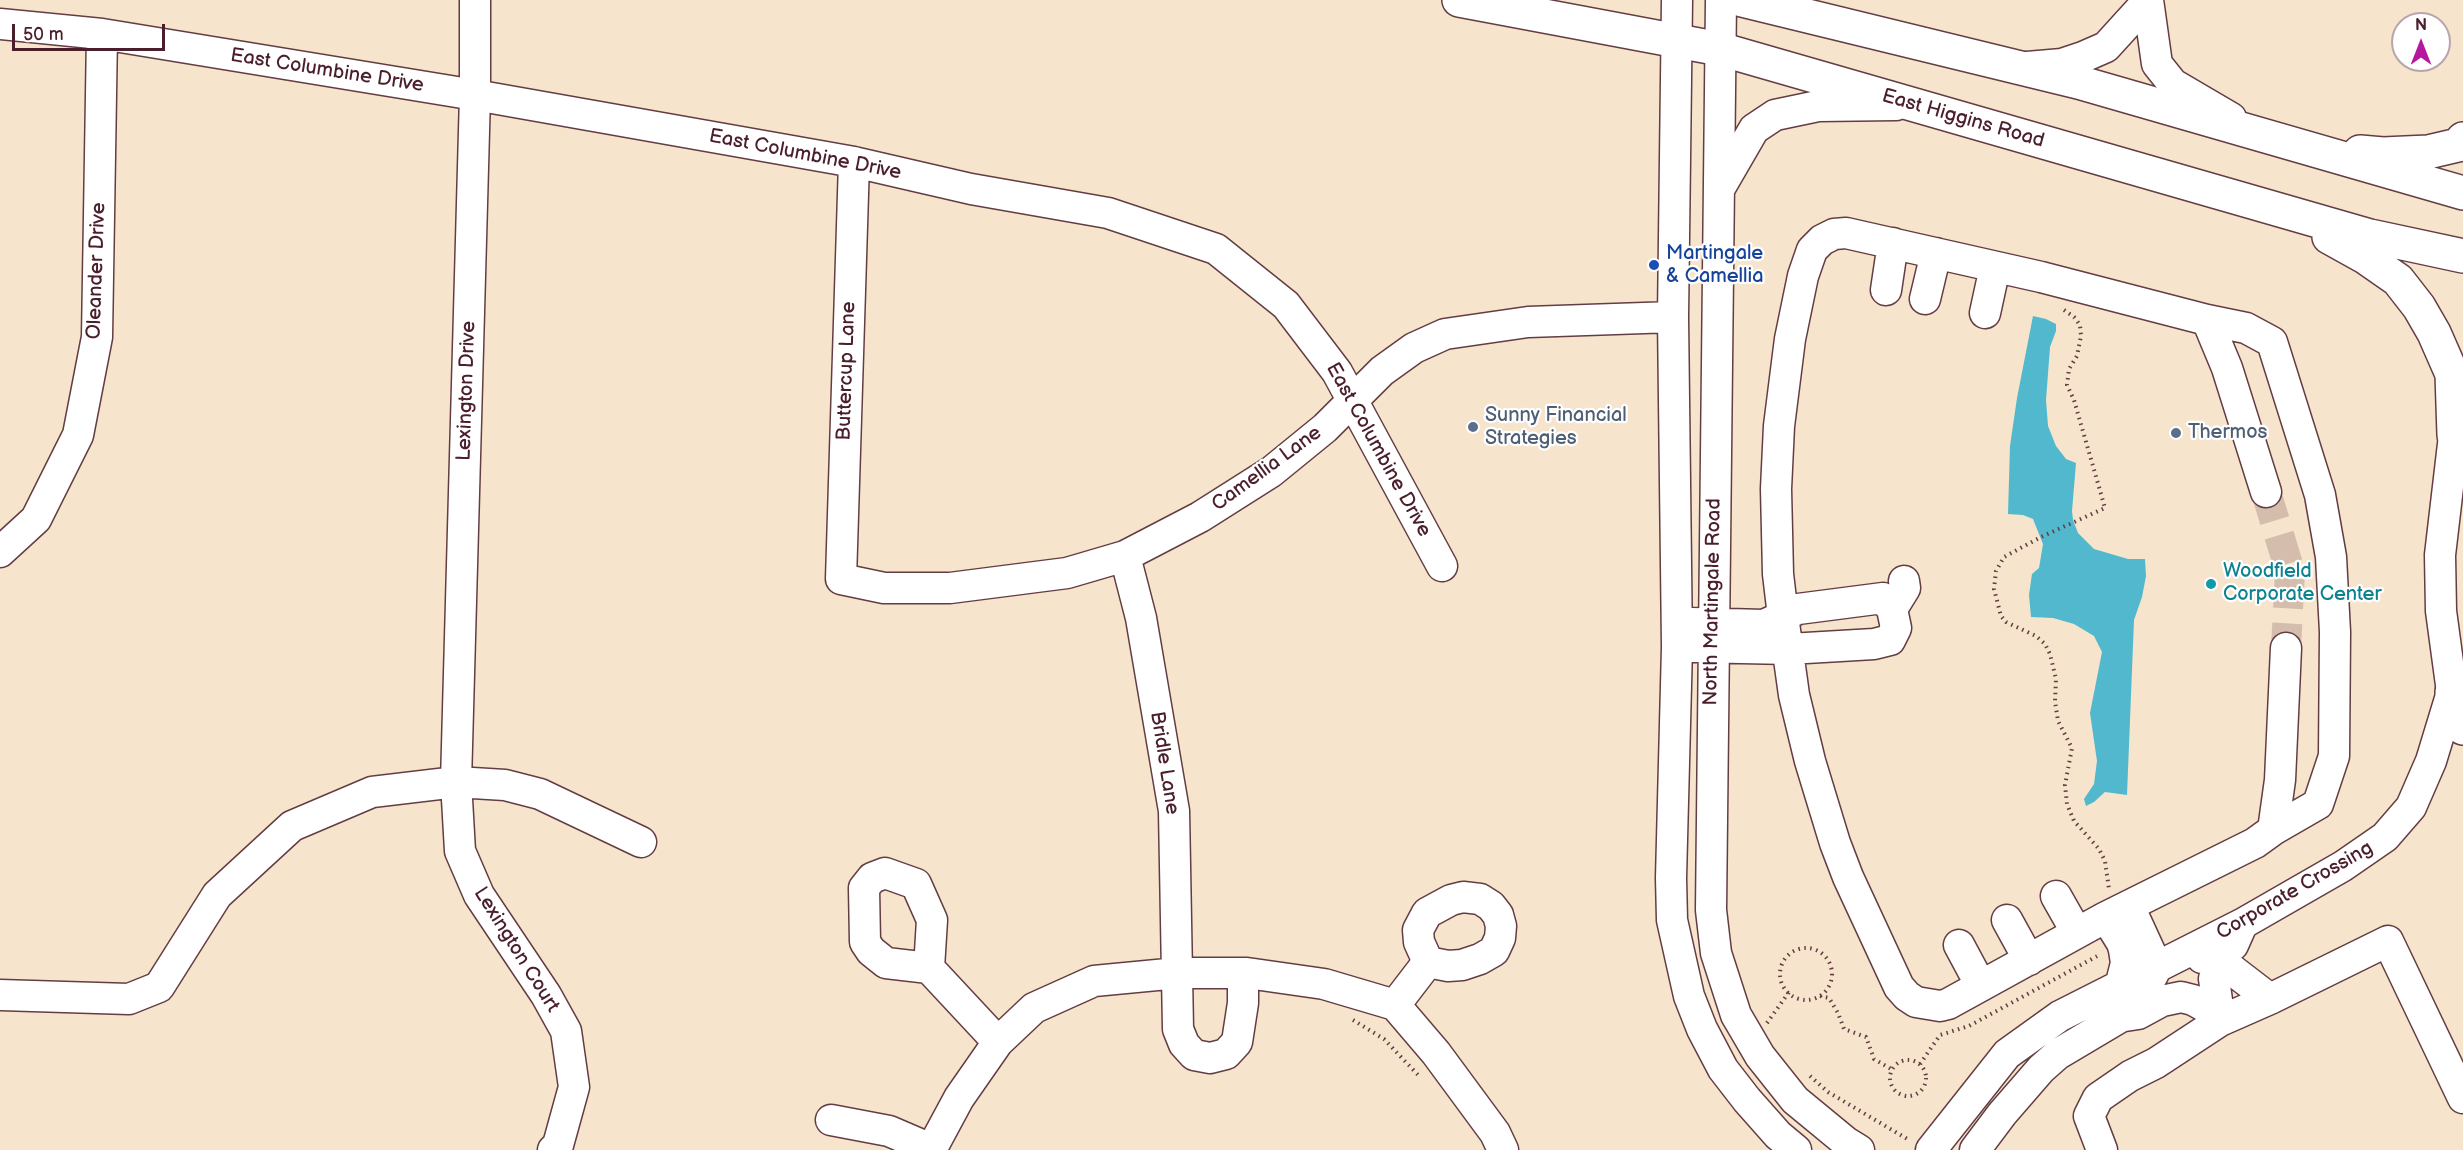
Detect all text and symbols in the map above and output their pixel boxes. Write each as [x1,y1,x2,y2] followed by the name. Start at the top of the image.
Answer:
[15,12,168,50] scale bar
[2391,12,2451,72] north arrow
[2415,16,2427,35] text: N
[23,24,64,45] text: 50 m
[229,44,425,98] street label: East Columbine Drive
[1879,84,2047,154] street label: East Higgins Road
[707,125,903,185] street label: East Columbine Drive
[83,202,111,340] street label: Oleander Drive
[1666,242,1764,289] place label: Martingale & Camellia
[1647,258,1661,272] marker: Martingale & Camellia
[833,301,861,441] street label: Buttercup Lane
[453,321,481,461] street label: Lexington Drive
[1320,359,1436,541] street label: East Columbine Drive
[1485,404,1627,451] place label: Sunny Financial Strategies
[1466,420,1480,434] marker: Sunny Financial Strategies
[1208,421,1326,517] street label: Camellia Lane
[2188,421,2267,445] place label: Thermos
[2169,426,2183,440] marker: Thermos
[1699,498,1727,706] street label: North Martingale Road
[2223,560,2382,607] place label: Woodfield Corporate Center
[2204,577,2218,591] marker: Woodfield Corporate Center
[1144,710,1184,816] street label: Bridle Lane
[2213,837,2377,945] street label: Corporate Crossing
[468,883,564,1017] street label: Lexington Court

